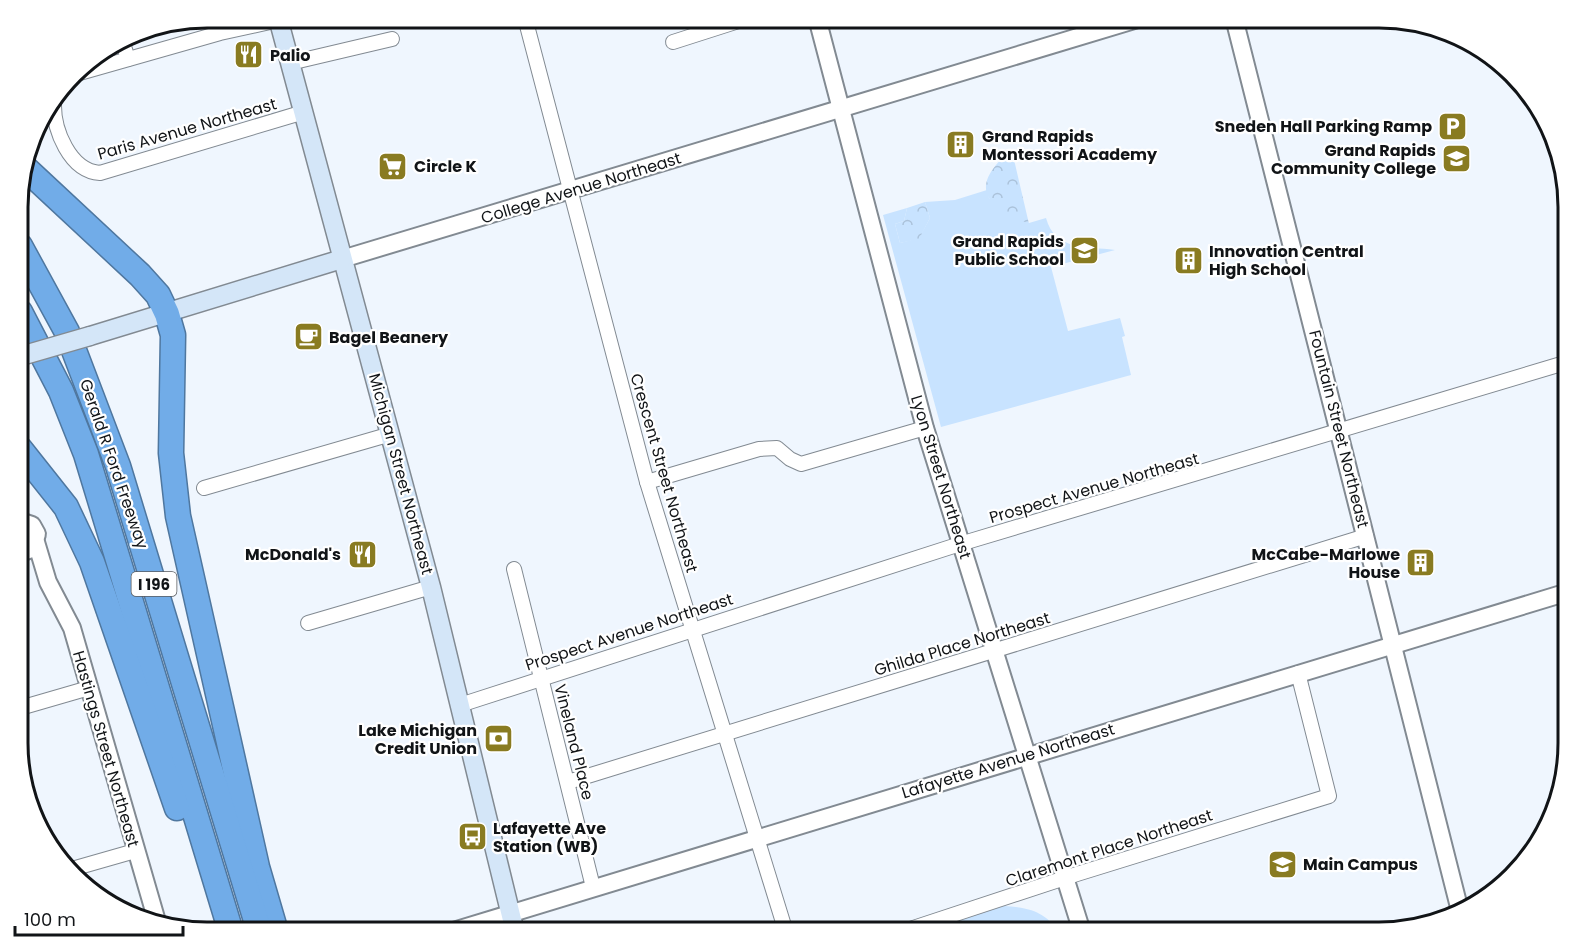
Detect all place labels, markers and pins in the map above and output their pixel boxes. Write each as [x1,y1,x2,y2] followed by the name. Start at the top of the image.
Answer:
[233,39,265,71] restaurant icon: Palio
[270,44,310,67] place label: Palio
[1437,110,1469,142] parking icon: Sneden Hall Parking Ramp
[1215,115,1432,138] place label: Sneden Hall Parking Ramp
[982,125,1158,166] place label: Grand Rapids Montessori Academy
[945,129,977,161] building icon: Grand Rapids Montessori Academy
[1271,139,1436,180] place label: Grand Rapids Community College
[1441,143,1473,175] school or university icon: Grand Rapids Community College
[377,150,409,182] supermarket icon: Circle K
[414,155,477,178] place label: Circle K
[952,230,1064,271] place label: Grand Rapids Public School
[1069,234,1101,266] school or university icon: Grand Rapids Public School
[1209,240,1364,281] place label: Innovation Central High School
[1172,244,1204,276] building icon: Innovation Central High School
[292,321,324,353] cafe icon: Bagel Beanery
[329,326,449,349] place label: Bagel Beanery
[346,538,378,570] restaurant icon: McDonald's
[245,543,341,566] place label: McDonald's
[1252,543,1400,584] place label: McCabe-Marlowe House
[1405,547,1437,579] building icon: McCabe-Marlowe House
[358,719,477,760] place label: Lake Michigan Credit Union
[482,723,514,755] bank icon: Lake Michigan Credit Union
[493,817,606,858] place label: Lafayette Ave Station (WB)
[456,821,488,853] bus stop icon: Lafayette Ave Station (WB)
[1266,848,1298,880] school or university icon: Main Campus
[1303,853,1418,876] place label: Main Campus

